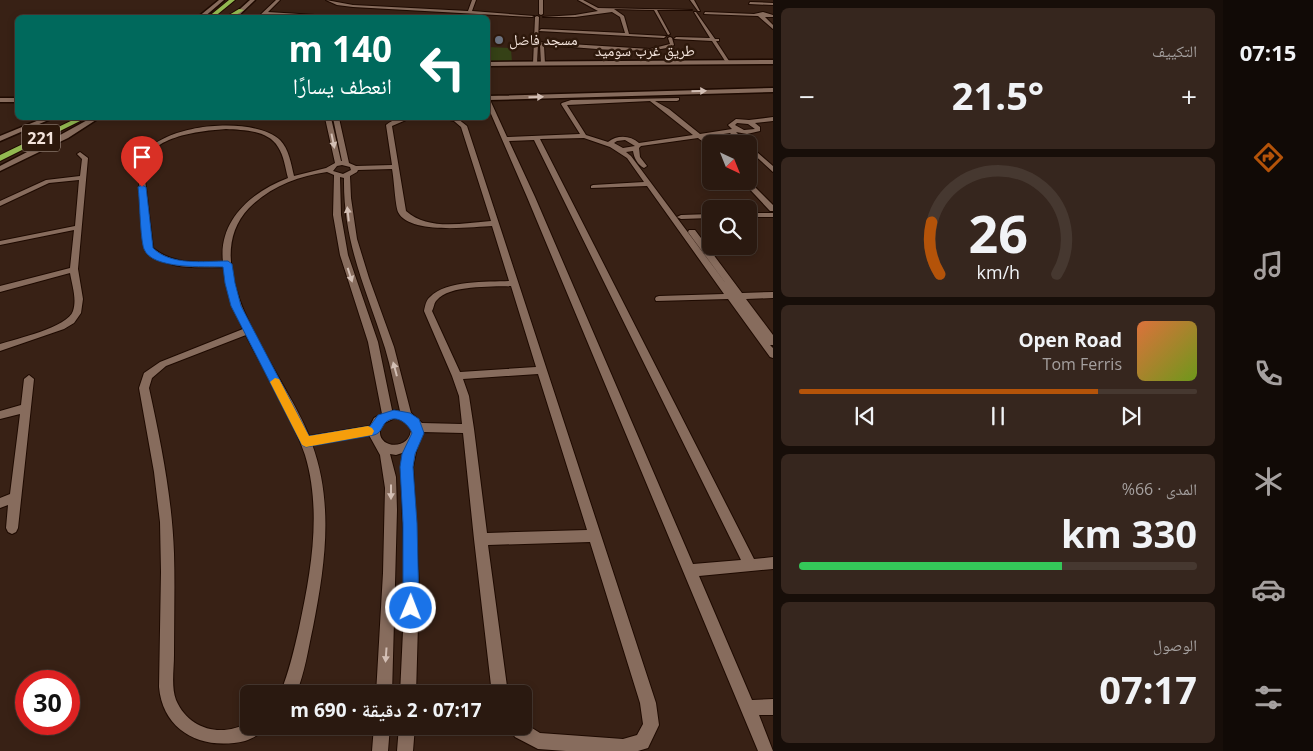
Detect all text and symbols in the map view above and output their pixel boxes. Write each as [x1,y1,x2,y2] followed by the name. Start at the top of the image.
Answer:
[288,25,392,72] text: 140 m
[509,29,578,50] place label: مسجد فاضل
[493,34,505,46] marker: مسجد فاضل
[410,35,475,100] icon: left
[1240,37,1296,67] text: 07:15
[595,40,695,61] street label: طريق غرب سوميد
[1152,40,1197,62] text: التكييف
[952,69,1044,121] text: 21.5°
[293,70,392,100] text: انعطف يسارًا
[799,77,815,115] text: −
[1181,77,1197,115] text: +
[691,87,707,95] one-way arrow
[528,93,544,101] one-way arrow
[22,125,60,152] road number: 221
[329,133,337,148] one-way arrow
[702,135,758,190] north arrow
[702,135,757,255] map controls
[121,136,163,187] pin
[1251,140,1286,175] icon: directions
[128,143,156,171] icon: arrive
[968,197,1028,268] text: 26
[702,200,757,255] button: search
[344,205,352,221] one-way arrow
[1251,248,1286,283] icon: music
[976,260,1020,284] text: km/h
[346,268,354,283] one-way arrow
[1018,327,1122,353] text: Open Road
[1043,353,1122,375] text: Tom Ferris
[1251,356,1286,391] icon: phone
[391,361,399,376] one-way arrow
[851,402,879,430] icon: previous
[984,402,1012,430] icon: pause
[1117,402,1145,430] icon: next
[1251,464,1286,499] icon: climate
[1122,478,1197,500] text: المدى · 66%
[387,485,395,501] one-way arrow
[1061,507,1197,559] text: 330 km
[1251,572,1286,607] icon: car
[384,581,436,633] position arrow
[1153,634,1197,656] text: الوصول
[382,647,390,663] one-way arrow
[1099,663,1197,715] text: 07:17
[15,670,80,735] speed limit sign: 30
[1251,680,1286,715] icon: filters
[290,697,482,723] text: 07:17 · 2 دقيقة · 690 m

